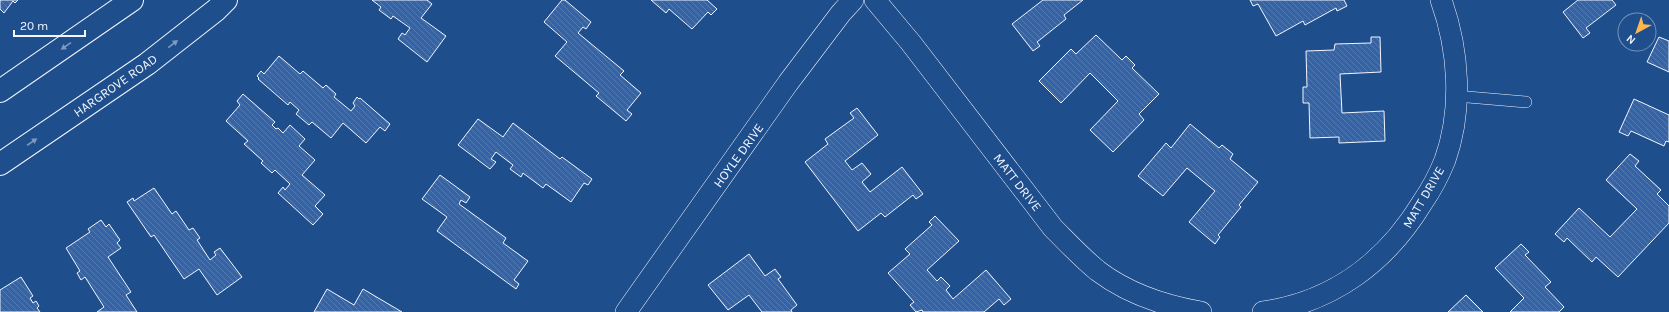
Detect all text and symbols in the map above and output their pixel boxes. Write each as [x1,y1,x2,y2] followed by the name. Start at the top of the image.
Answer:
[14,12,85,38] scale bar
[1617,12,1657,52] north arrow
[20,19,48,33] text: 20 m
[1624,32,1638,47] text: N
[168,39,179,48] one-way arrow
[61,42,71,50] one-way arrow
[70,51,160,120] street label: HARGROVE ROAD
[710,120,767,190] street label: HOYLE DRIVE
[27,138,37,146] one-way arrow
[990,151,1045,214] street label: MATT DRIVE
[1400,164,1447,231] street label: MATT DRIVE

